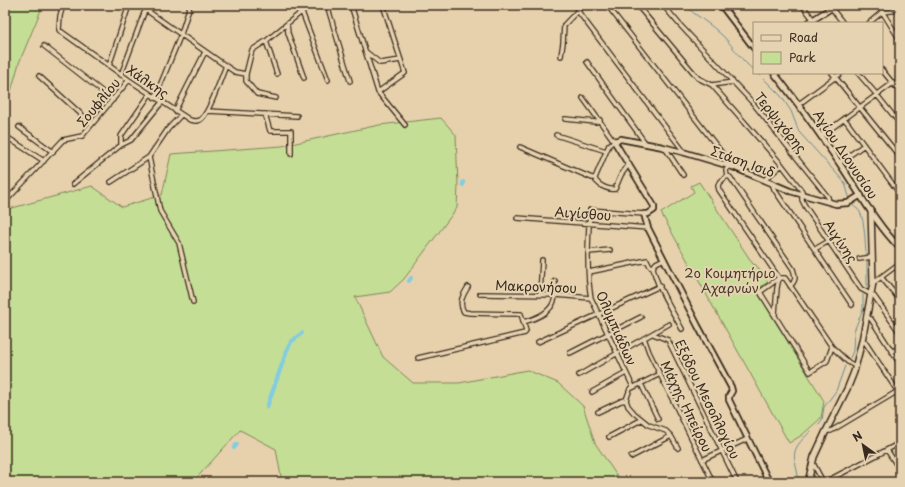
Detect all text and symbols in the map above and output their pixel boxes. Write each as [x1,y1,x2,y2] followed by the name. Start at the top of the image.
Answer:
[753,22,883,74] legend
[789,28,818,46] text: Road
[789,48,816,66] text: Park
[123,60,173,102] street label: Χάλκης
[72,74,124,130] street label: Σουφλίου
[751,88,812,157] street label: Τερψιχόρης
[809,106,883,202] street label: Αγίου Διονυσίου
[708,141,778,181] street label: Στάση Ισιδ
[554,202,612,224] street label: Αιγίσθου
[820,216,863,267] street label: Αιγίνης
[684,263,776,297] park label: 2ο Κοιμητήριο Αχαρνών
[495,275,577,297] street label: Μακρονήσου
[592,288,642,368] street label: Ολυμπιάδων
[671,336,745,462] street label: Εξόδου Μεσολλογίου
[657,357,717,455] street label: Μάχης Ηπείρου
[843,425,883,465] north arrow
[849,427,866,446] text: N

